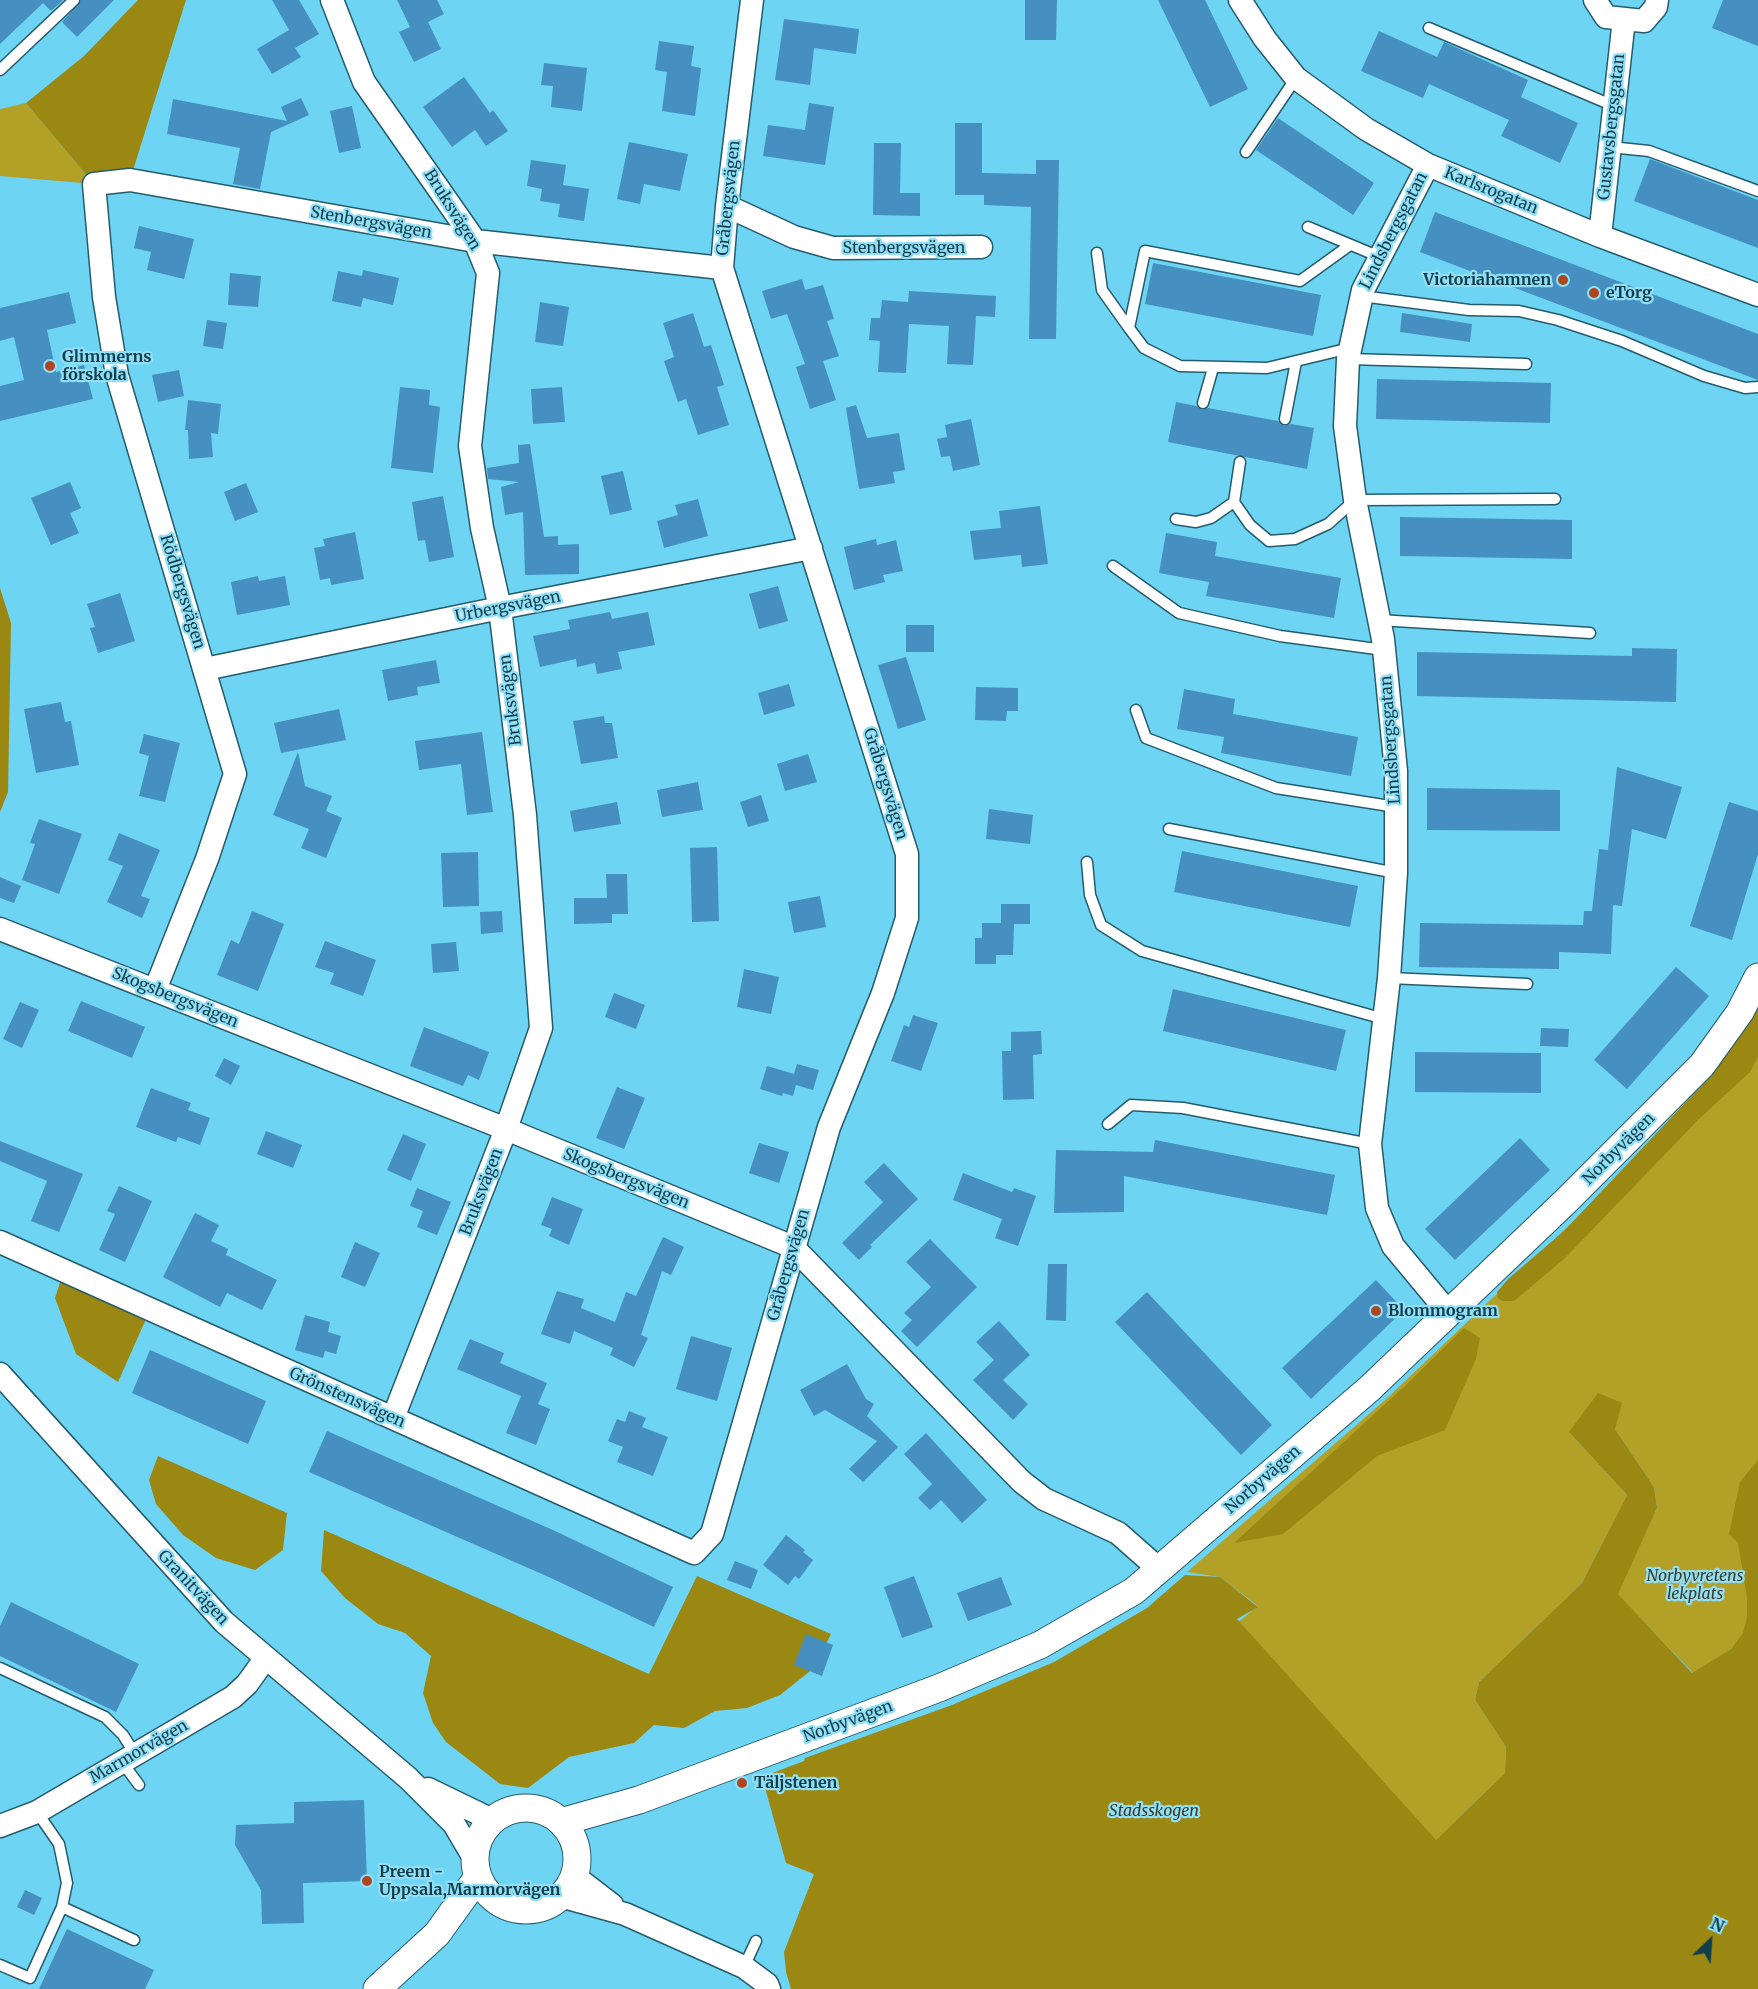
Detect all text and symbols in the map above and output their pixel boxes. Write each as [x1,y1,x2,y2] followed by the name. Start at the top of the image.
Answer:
[1595,53,1629,201] street label: Gustavsbergsgatan
[713,140,745,256] street label: Gråbergsvägen
[1441,163,1541,219] street label: Karlsrogatan
[420,166,484,254] street label: Bruksvägen
[1356,169,1432,293] street label: Lindsbergsgatan
[309,203,433,243] street label: Stenbergsvägen
[843,238,965,258] street label: Stenbergsvägen
[1423,270,1551,290] place label: Victoriahamnen
[1556,273,1570,287] marker: Victoriahamnen
[1606,283,1652,303] place label: eTorg
[1587,286,1601,300] marker: eTorg
[62,347,152,385] place label: Glimmerns förskola
[43,359,57,373] marker: Glimmerns förskola
[155,532,209,652] street label: Rödbergsvägen
[454,587,562,627] street label: Urbergsvägen
[496,653,526,747] street label: Bruksvägen
[1377,675,1405,805] street label: Lindsbergsgatan
[859,726,911,842] street label: Gråbergsvägen
[109,964,241,1032] street label: Skogsbergsvägen
[1579,1109,1659,1189] street label: Norbyvägen
[560,1145,692,1213] street label: Skogsbergsvägen
[457,1146,507,1238] street label: Bruksvägen
[764,1207,814,1323] street label: Gråbergsvägen
[1388,1301,1498,1321] place label: Blommogram
[1369,1304,1383,1318] marker: Blommogram
[286,1364,408,1432] street label: Grönstensvägen
[1221,1442,1305,1518] street label: Norbyvägen
[154,1547,232,1629] street label: Granitvägen
[1647,1566,1743,1604] park label: Norbyvretens lekplats
[801,1697,895,1747] street label: Norbyvägen
[86,1716,192,1788] street label: Marmorvägen
[754,1773,837,1793] place label: Täljstenen
[735,1776,749,1790] marker: Täljstenen
[1109,1801,1199,1821] park label: Stadsskogen
[379,1862,560,1900] place label: Preem - Uppsala,Marmorvägen
[360,1874,374,1888] marker: Preem - Uppsala,Marmorvägen
[1680,1911,1740,1971] north arrow
[1708,1913,1728,1936] text: N

